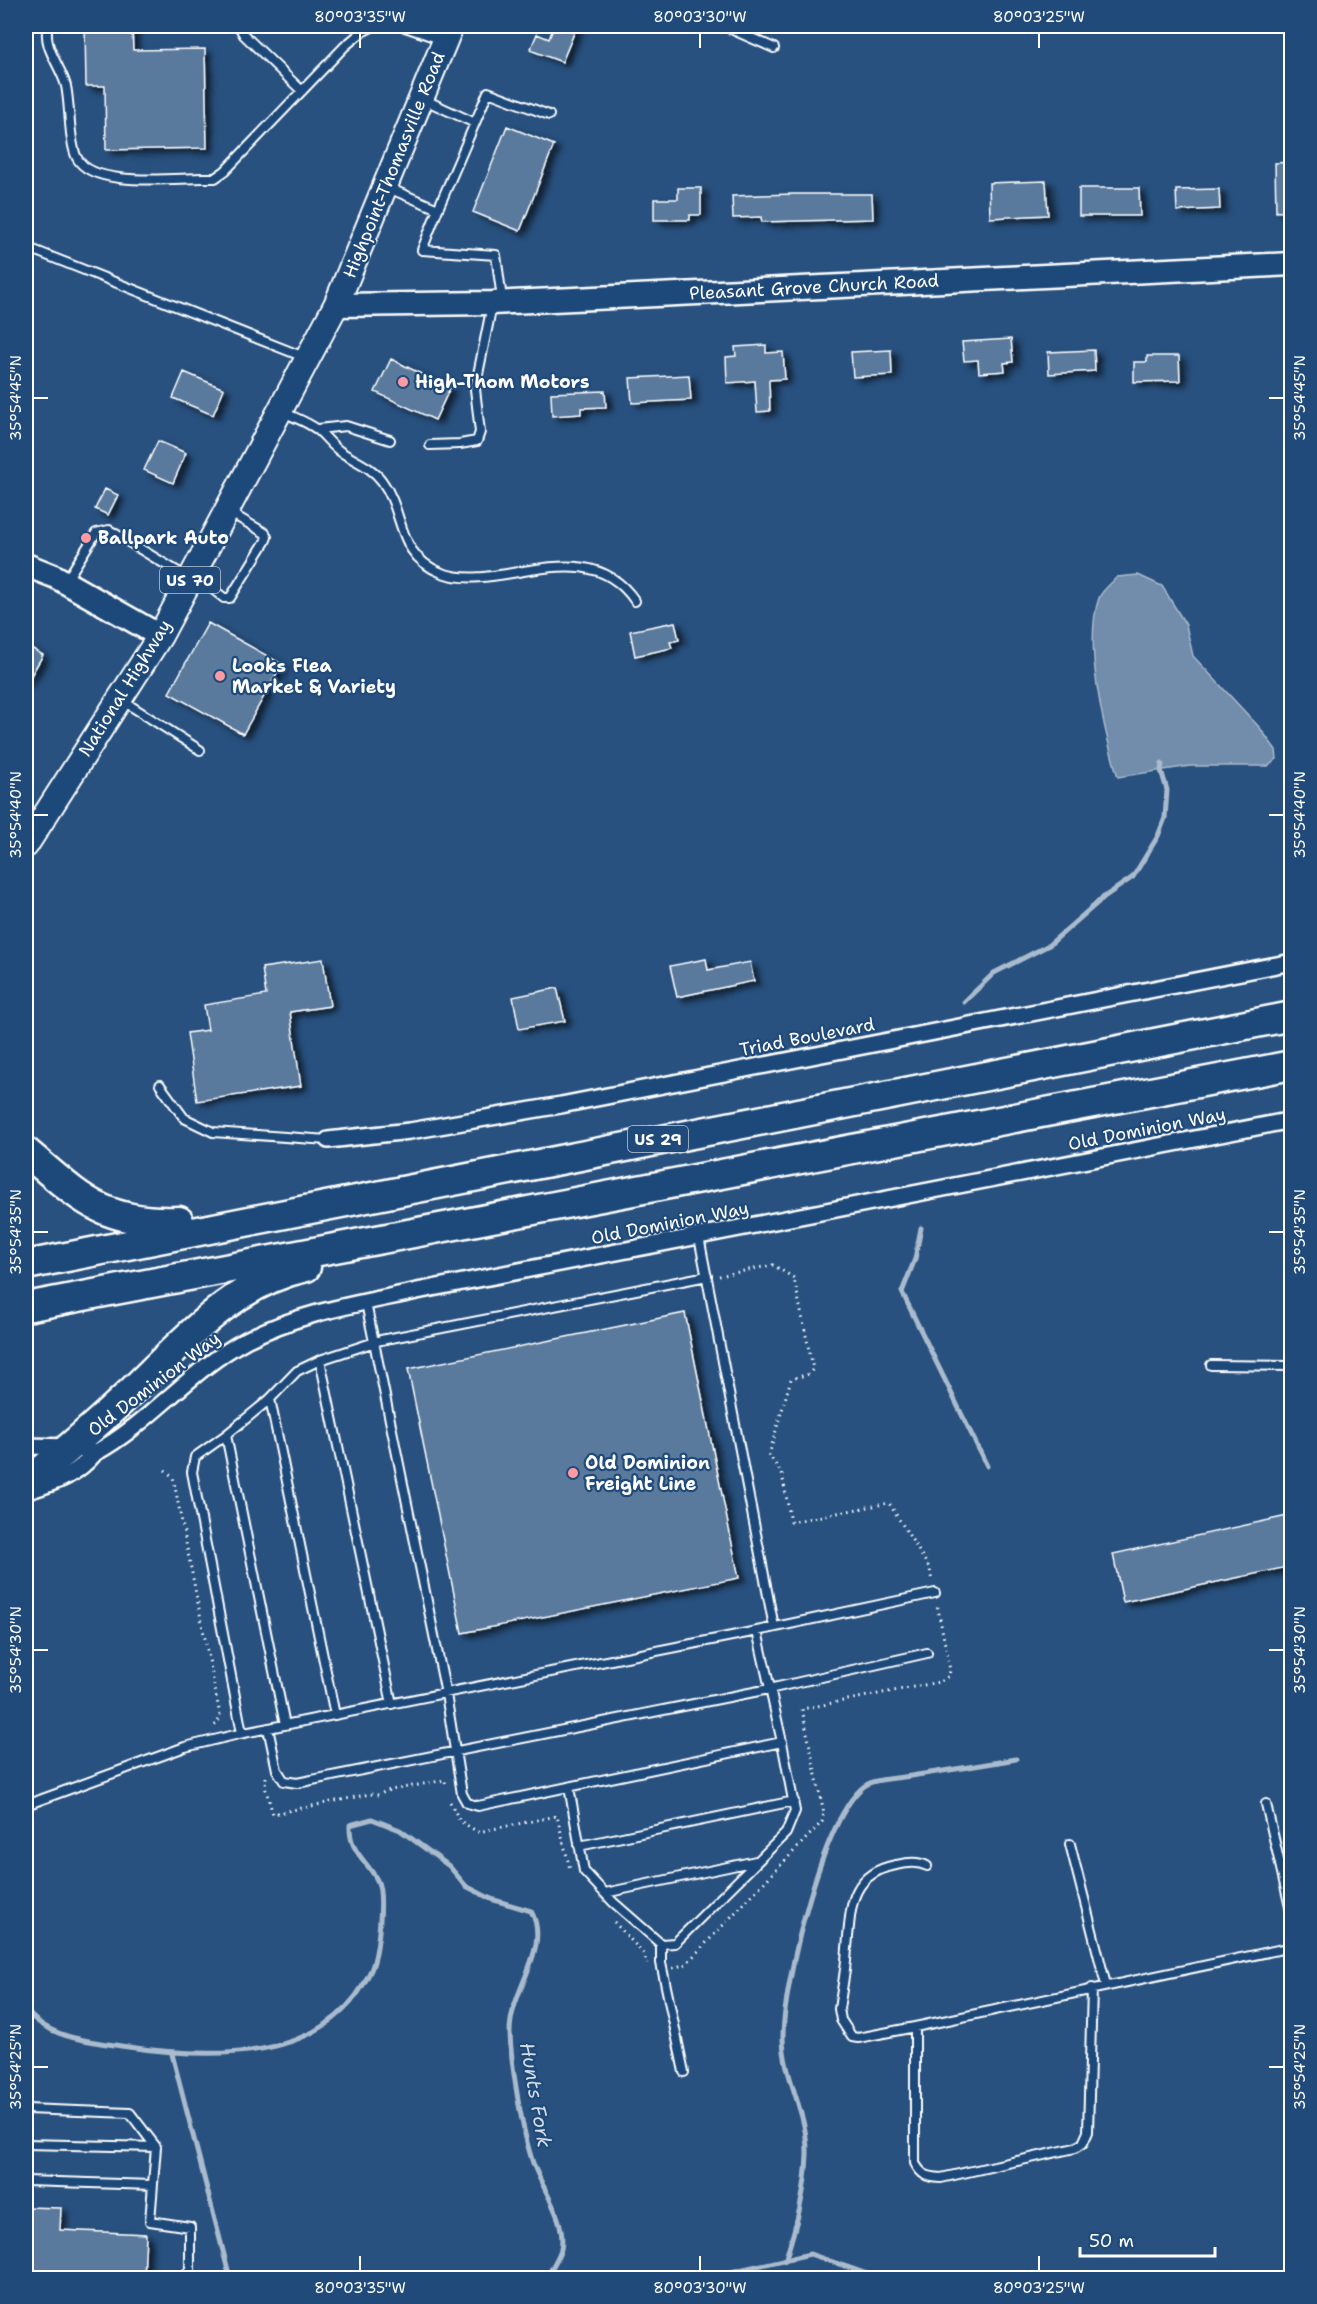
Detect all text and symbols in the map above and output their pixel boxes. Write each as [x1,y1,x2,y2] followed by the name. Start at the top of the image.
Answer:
[314,7,406,27] text: 80°03'35"W
[653,7,747,27] text: 80°03'30"W
[993,7,1085,27] text: 80°03'25"W
[337,48,451,282] street label: Highpoint-Thomasville Road
[688,268,940,306] street label: Pleasant Grove Church Road
[6,355,26,441] text: 35°54'45"N
[1290,355,1310,441] text: 35°54'45"N
[415,370,589,394] place label: High-Thom Motors
[396,375,410,389] marker: High-Thom Motors
[98,526,229,550] place label: Ballpark Auto
[79,531,93,545] marker: Ballpark Auto
[160,567,220,593] road number: US 70
[73,615,177,761] street label: National Highway
[232,654,396,699] place label: Looks Flea Market & Variety
[213,669,227,683] marker: Looks Flea Market & Variety
[6,771,26,859] text: 35°54'40"N
[1290,771,1310,859] text: 35°54'40"N
[737,1012,877,1062] street label: Triad Boulevard
[1066,1102,1228,1156] street label: Old Dominion Way
[628,1126,688,1152] road number: US 29
[6,1189,26,1275] text: 35°54'35"N
[1290,1189,1310,1275] text: 35°54'35"N
[589,1196,751,1250] street label: Old Dominion Way
[83,1326,225,1442] street label: Old Dominion Way
[585,1451,710,1496] place label: Old Dominion Freight Line
[566,1466,580,1480] marker: Old Dominion Freight Line
[6,1606,26,1694] text: 35°54'30"N
[1290,1606,1310,1694] text: 35°54'30"N
[6,2024,26,2110] text: 35°54'25"N
[1290,2024,1310,2110] text: 35°54'25"N
[514,2040,558,2150] water label: Hunts Fork
[1080,2220,1215,2258] scale bar
[1089,2229,1134,2253] text: 50 m
[314,2278,406,2298] text: 80°03'35"W
[653,2278,747,2298] text: 80°03'30"W
[993,2278,1085,2298] text: 80°03'25"W

